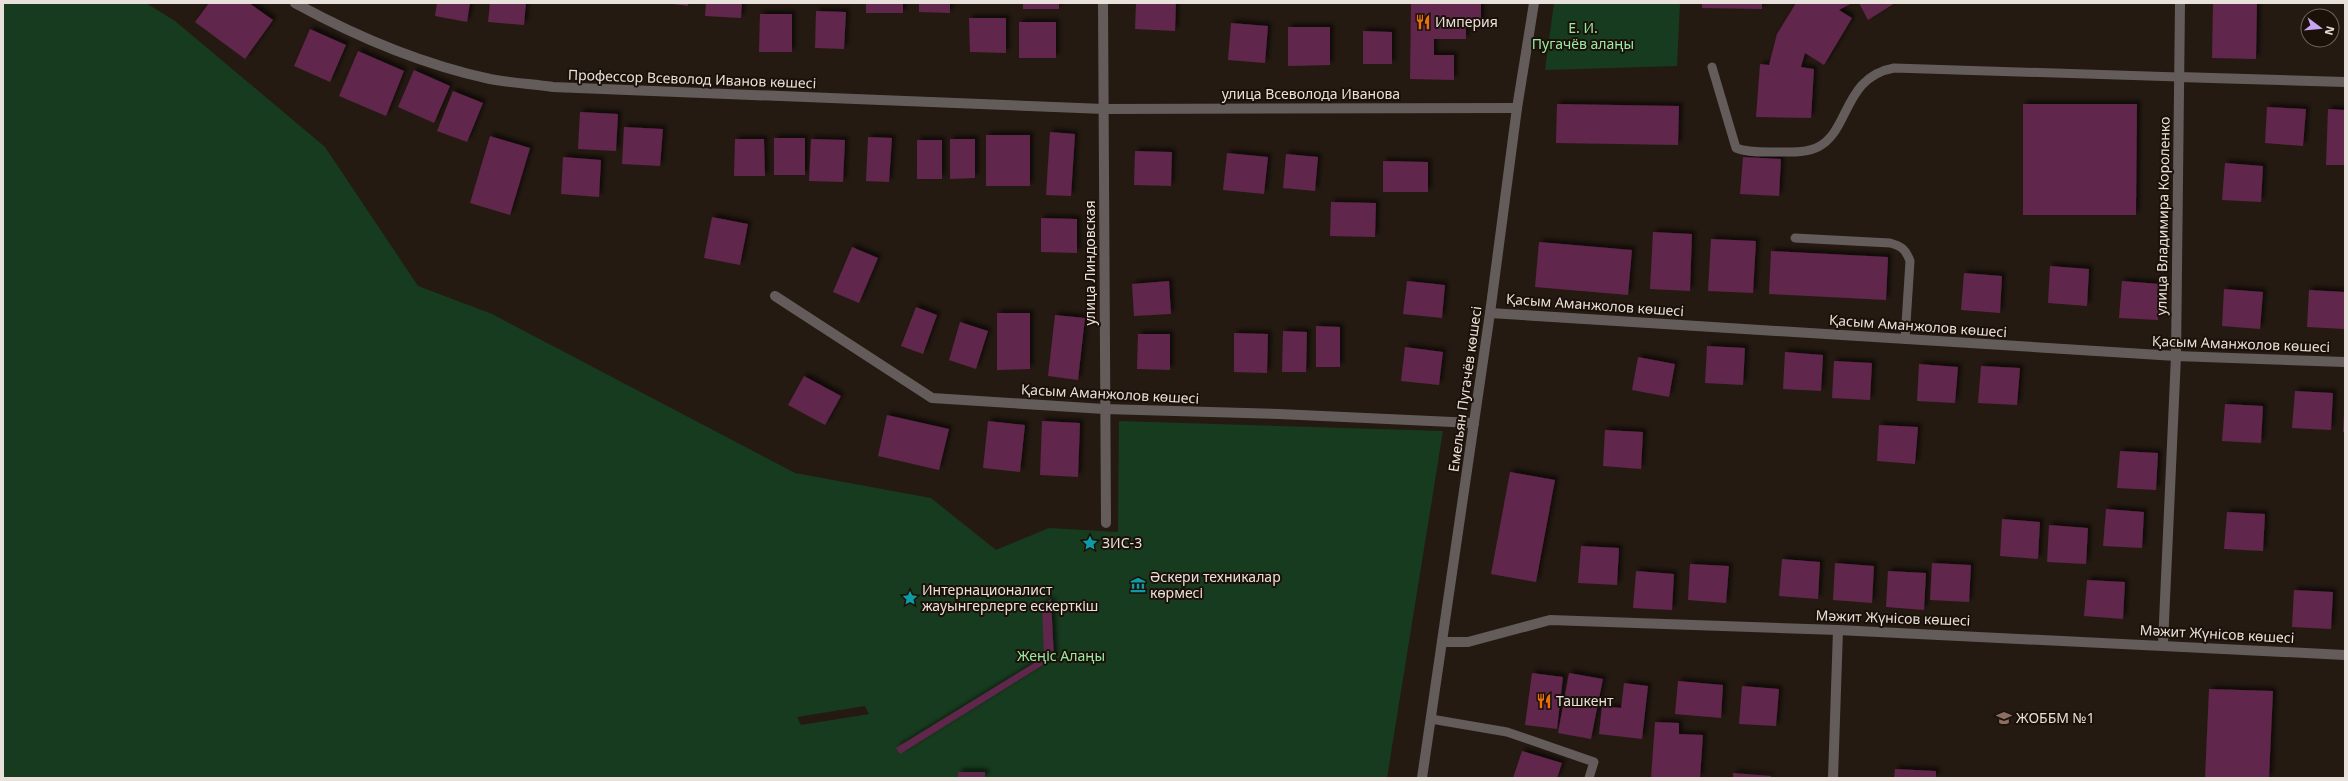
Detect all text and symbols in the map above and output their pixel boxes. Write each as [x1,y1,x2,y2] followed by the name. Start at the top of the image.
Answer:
[2300,8,2340,48] north arrow
[1435,12,1498,31] place label: Империя
[1414,13,1432,31] restaurant icon: Империя
[1532,18,1634,53] park label: Е. И. Пугачёв алаңы
[2322,25,2339,37] text: N
[568,65,817,92] street label: Профессор Всеволод Иванов көшесі
[1222,84,1400,103] street label: улица Всеволода Иванова
[2151,117,2174,315] street label: улица Владимира Короленко
[1080,200,1099,326] street label: улица Линдовская
[1505,289,1685,320] street label: Қасым Аманжолов көшесі
[1443,305,1486,473] street label: Емельян Пугачёв көшесі
[1828,310,2008,341] street label: Қасым Аманжолов көшесі
[2152,331,2330,356] street label: Қасым Аманжолов көшесі
[1021,379,1200,408] street label: Қасым Аманжолов көшесі
[1102,533,1142,552] place label: ЗИС-3
[1081,534,1099,552] place icon: ЗИС-3
[1150,567,1281,602] place label: Әскери техникалар көрмесі
[1129,576,1147,594] museum icon: Әскери техникалар көрмесі
[922,580,1098,615] place label: Интернационалист жауынгерлерге ескерткіш
[901,589,919,607] place icon: Интернационалист жауынгерлерге ескерткіш
[1815,605,1971,630] street label: Мәжит Жүнісов көшесі
[2139,620,2295,647] street label: Мәжит Жүнісов көшесі
[1017,646,1105,665] park label: Жеңіс Алаңы
[1556,691,1614,710] place label: Ташкент
[1535,692,1553,710] restaurant icon: Ташкент
[2016,708,2095,727] place label: ЖОББМ №1
[1995,709,2013,727] school or university icon: ЖОББМ №1

